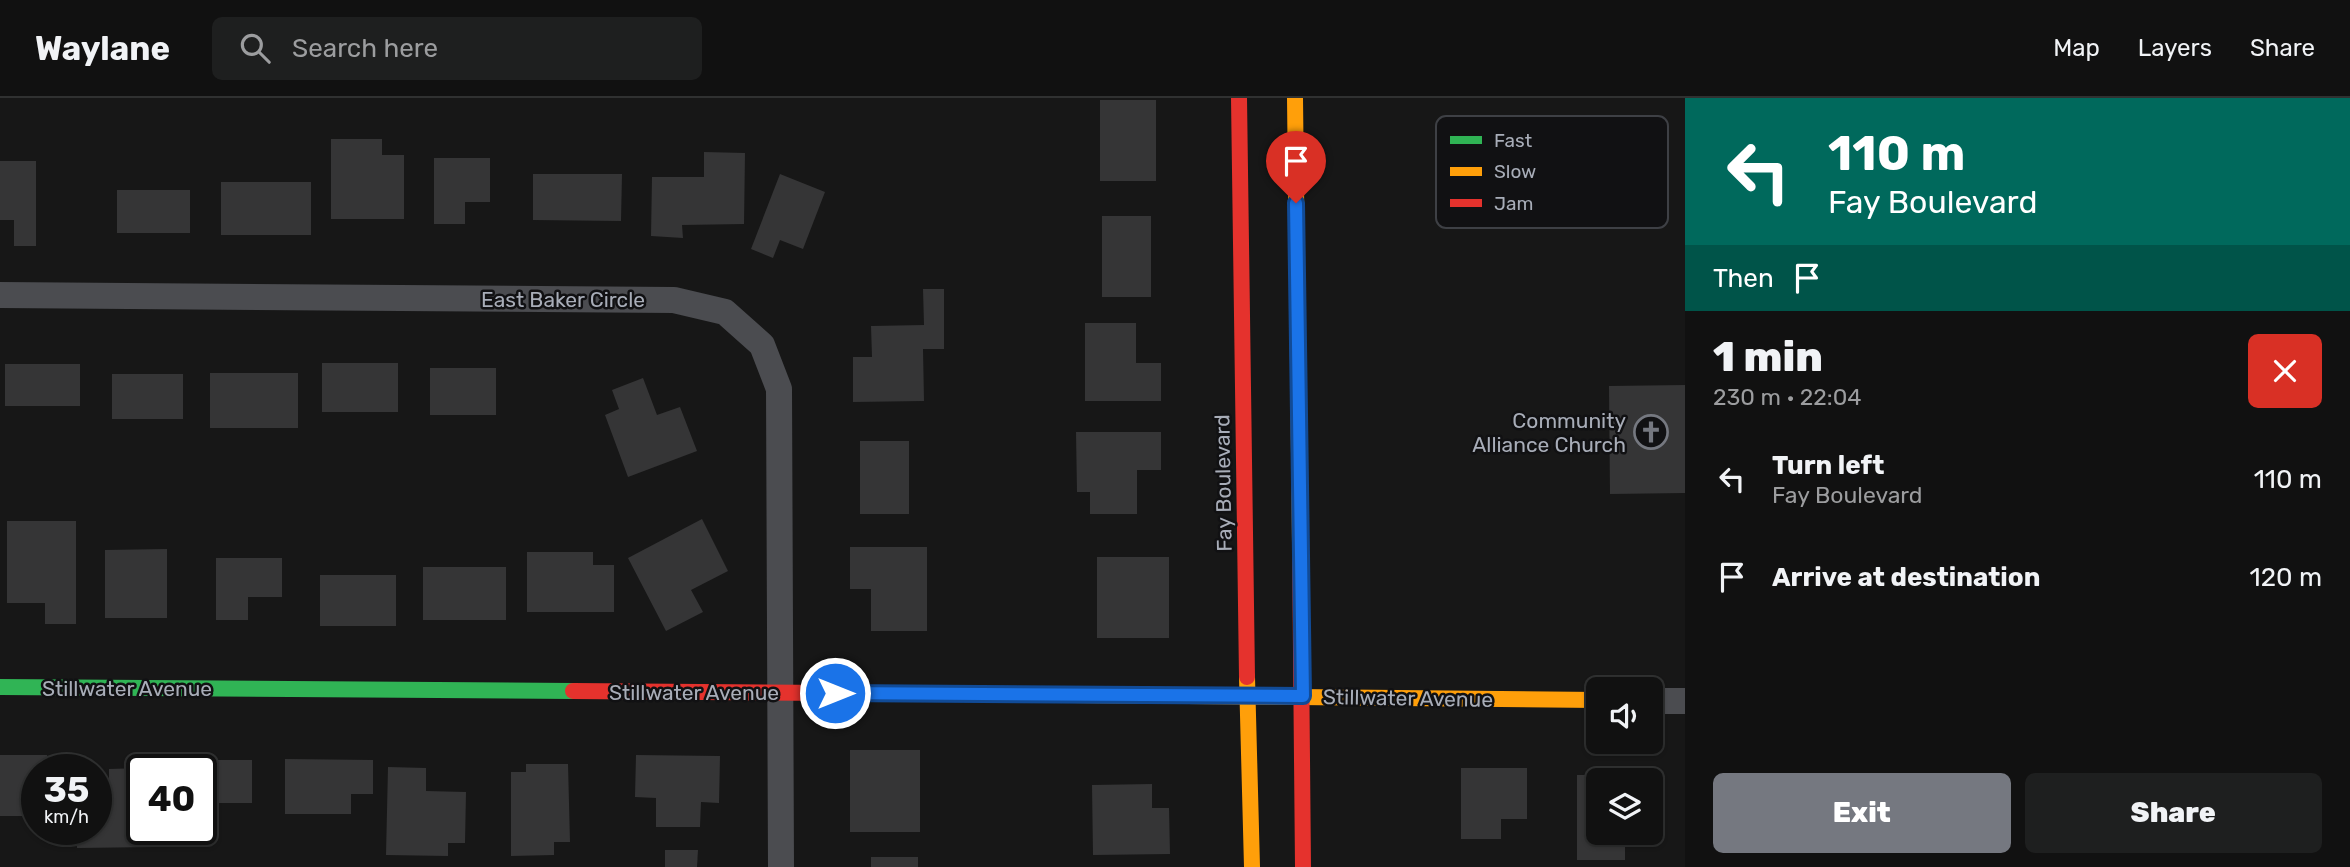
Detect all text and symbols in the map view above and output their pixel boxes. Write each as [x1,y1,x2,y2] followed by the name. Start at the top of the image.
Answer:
[212,17,702,80] search box
[35,29,170,68] text: Waylane
[236,29,274,67] icon: search
[292,33,438,64] text: Search here
[2053,34,2100,62] text: Map
[2138,34,2212,62] text: Layers
[2250,34,2315,62] text: Share
[1436,116,1668,228] legend
[1828,124,1965,182] text: 110 m
[1713,126,1804,217] icon: left
[1494,129,1533,152] text: Fast
[1266,131,1326,203] pin
[1277,142,1315,180] icon: arrive
[1494,160,1536,183] text: Slow
[1828,183,2037,221] text: Fay Boulevard
[1494,192,1533,215] text: Jam
[1788,259,1826,297] icon: arrive
[1713,263,1774,294] text: Then
[481,287,645,312] street label: East Baker Circle
[1713,332,1823,382] text: 1 min
[2248,334,2322,408] button: close
[1713,383,1862,411] text: 230 m · 22:04
[1472,408,1626,457] place label: Community Alliance Church
[1632,413,1670,451] church icon: Community Alliance Church
[1209,414,1237,552] street label: Fay Boulevard
[1772,450,1884,481] text: Turn left
[1713,460,1751,498] icon: left
[2254,464,2322,495] text: 110 m
[1772,481,1923,509] text: Fay Boulevard
[1713,558,1751,596] icon: arrive
[1772,562,2040,593] text: Arrive at destination
[2250,562,2322,593] text: 120 m
[798,656,872,730] position arrow
[42,676,212,701] street label: Stillwater Avenue
[1586,677,1663,845] map controls
[1586,677,1663,754] button: sound
[609,680,779,705] street label: Stillwater Avenue
[1323,684,1493,712] street label: Stillwater Avenue
[126,754,217,845] speed limit sign: 40
[1586,768,1663,845] button: layers
[44,769,89,811] text: 35
[1713,773,2011,853] button: Exit
[2025,773,2322,853] button: Share
[44,806,89,828] text: km/h

